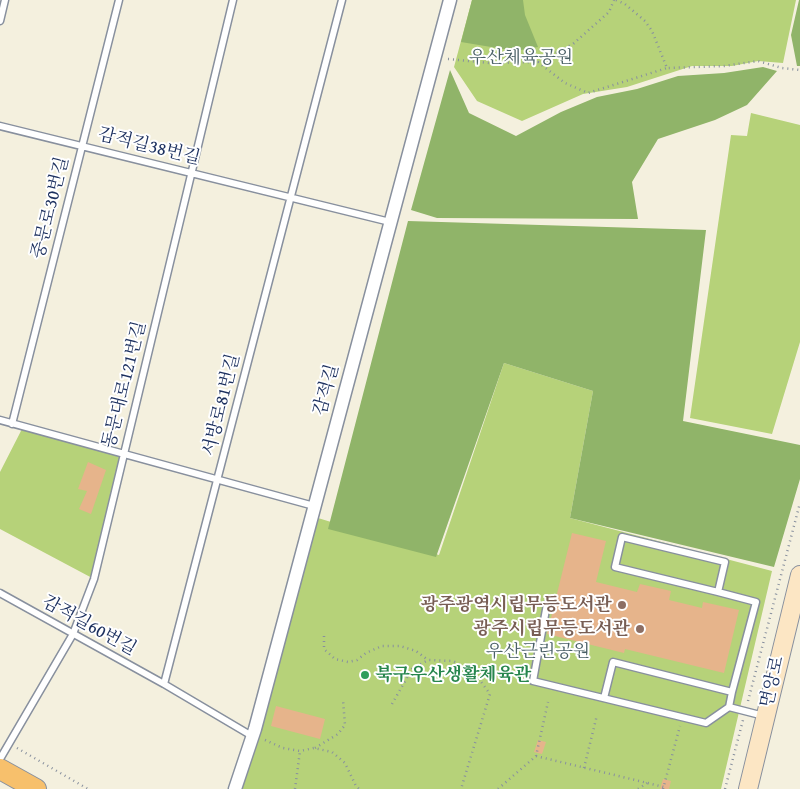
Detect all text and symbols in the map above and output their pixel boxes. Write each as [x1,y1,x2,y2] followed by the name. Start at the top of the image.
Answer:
[469,47,573,69] park label: 우산체육공원
[96,124,202,170] street label: 감적길38번길
[28,155,74,261] street label: 중문로30번길
[99,319,151,451] street label: 동문대로121번길
[199,352,245,458] street label: 서방로81번길
[310,362,344,418] street label: 감적길
[38,591,140,661] street label: 감적길60번길
[421,594,612,616] place label: 광주광역시립무등도서관
[616,599,628,611] marker: 광주광역시립무등도서관
[474,618,630,640] place label: 광주시립무등도서관
[634,623,646,635] marker: 광주시립무등도서관
[486,641,590,663] park label: 우산근린공원
[757,654,789,710] street label: 면앙로
[375,664,531,686] place label: 북구우산생활체육관
[359,669,371,681] marker: 북구우산생활체육관

